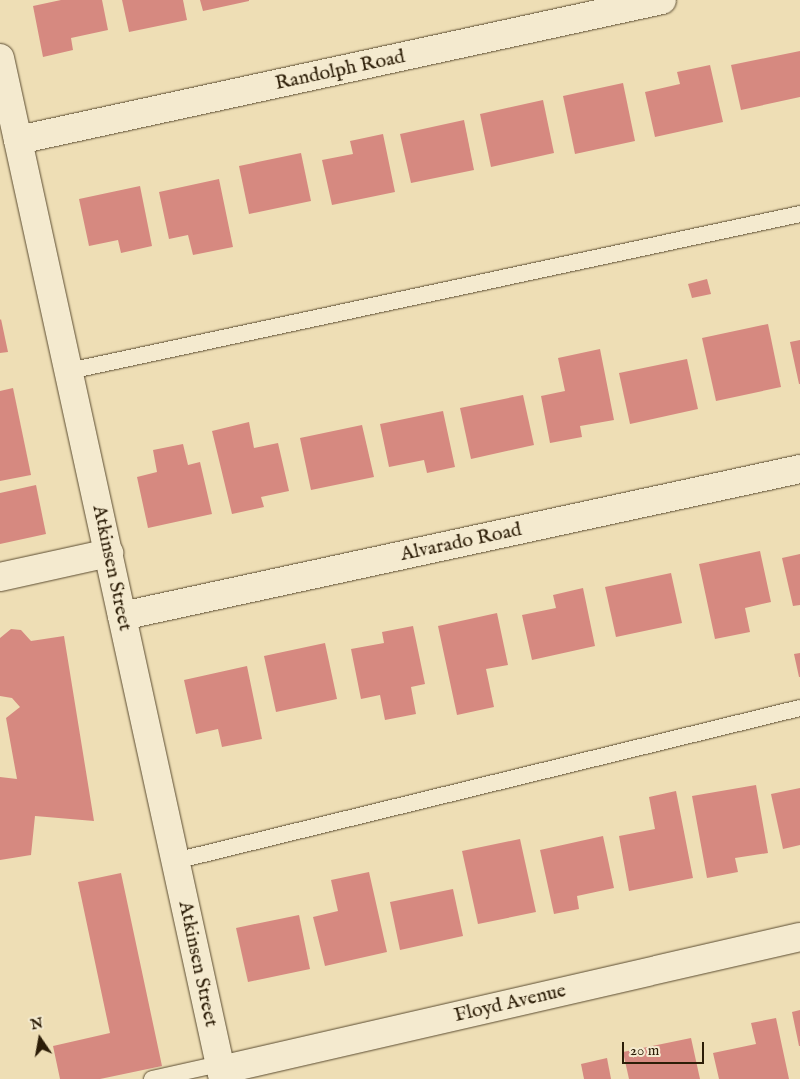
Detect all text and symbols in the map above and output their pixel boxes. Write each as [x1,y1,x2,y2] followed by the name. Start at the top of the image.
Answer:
[273,45,407,95] street label: Randolph Road
[87,503,137,633] street label: Atkinsen Street
[398,517,524,567] street label: Alvarado Road
[173,899,223,1029] street label: Atkinsen Street
[452,978,568,1028] street label: Floyd Avenue
[15,1014,65,1064] north arrow
[29,1014,45,1034] text: N
[625,1032,708,1064] scale bar
[630,1041,659,1060] text: 20 m

